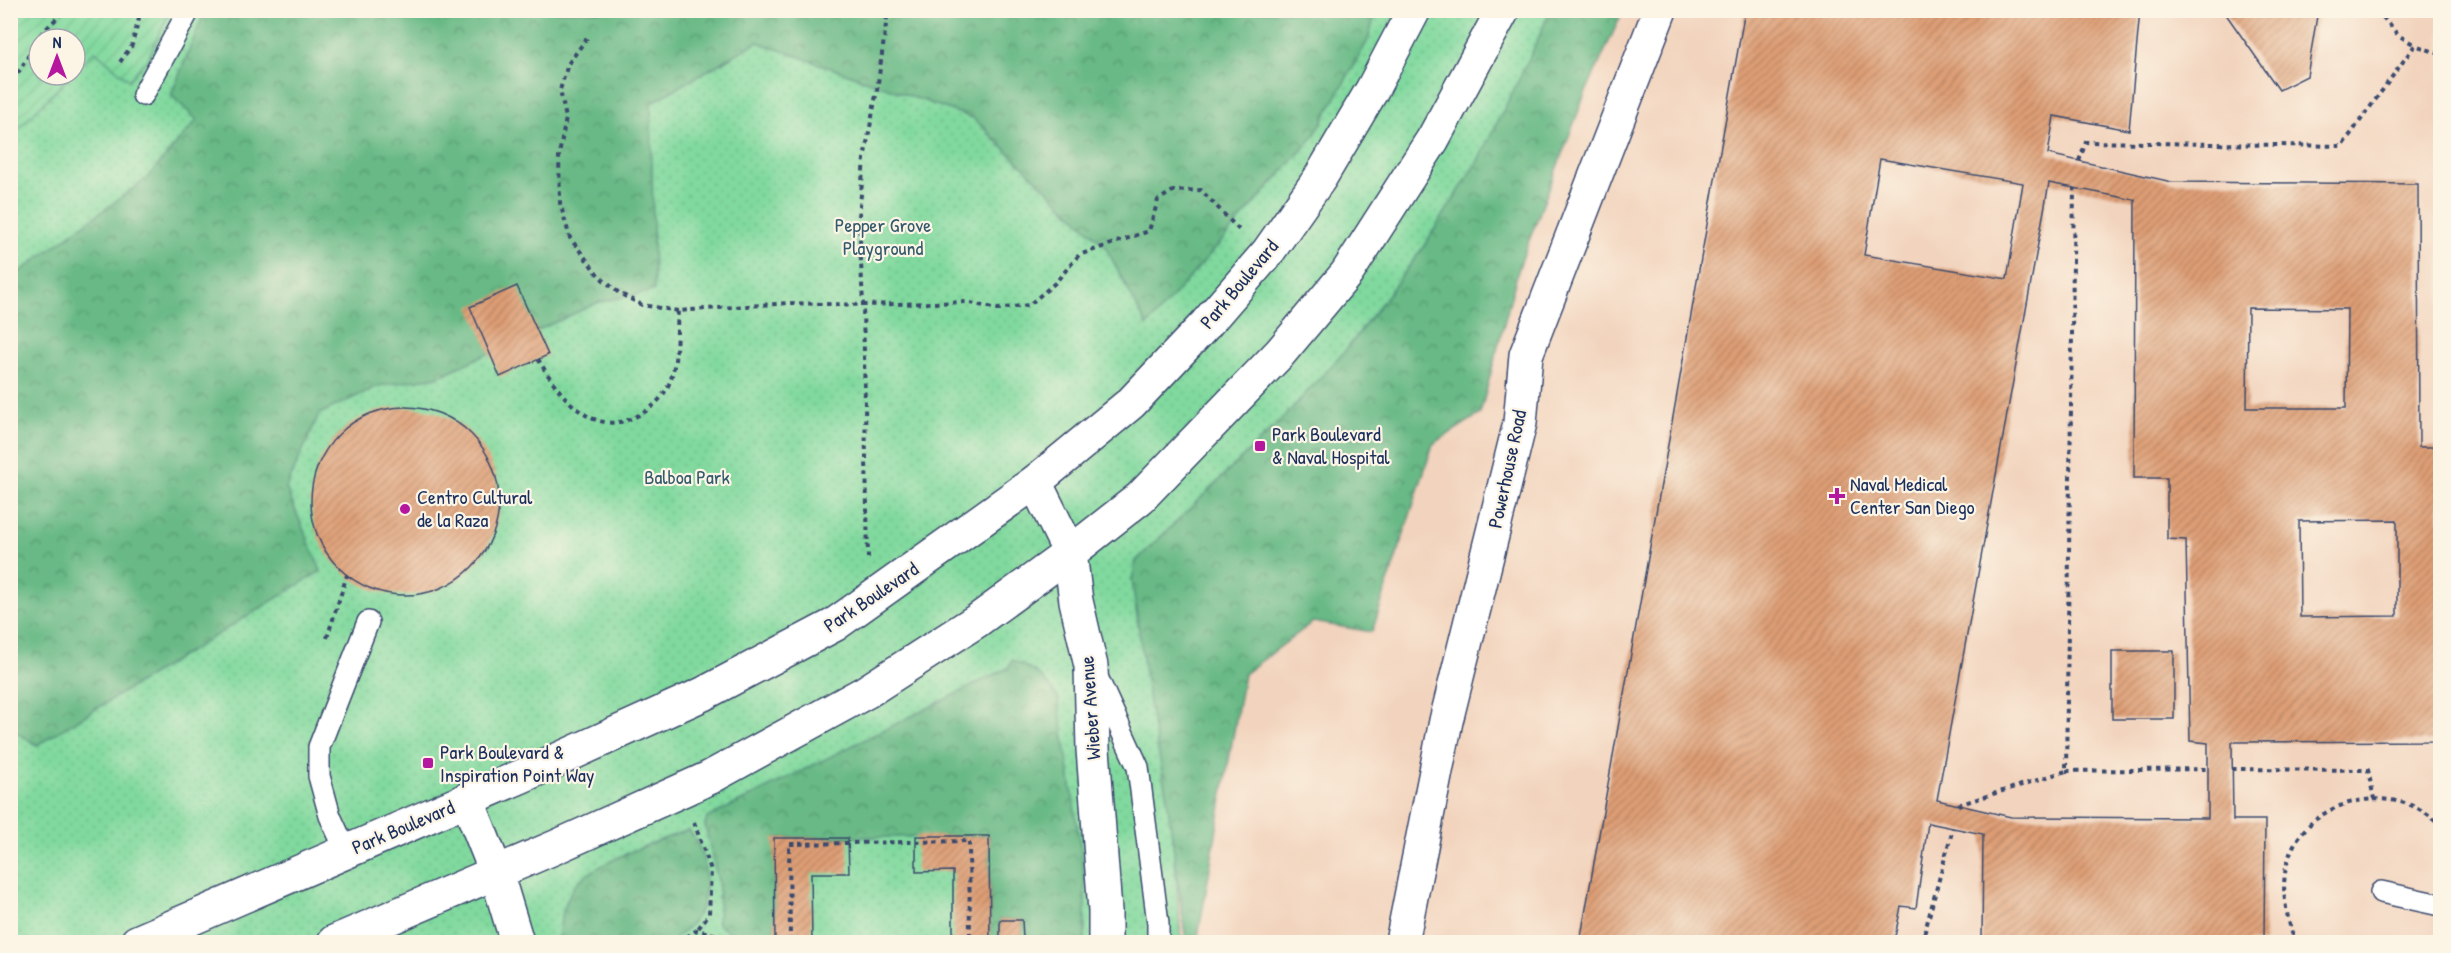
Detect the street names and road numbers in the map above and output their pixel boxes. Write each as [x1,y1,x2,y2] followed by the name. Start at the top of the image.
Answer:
[1193,233,1284,334] street label: Park Boulevard
[1481,407,1532,530] street label: Powerhouse Road
[818,555,924,638] street label: Park Boulevard
[1072,655,1107,761] street label: Wieber Avenue
[347,793,458,860] street label: Park Boulevard

